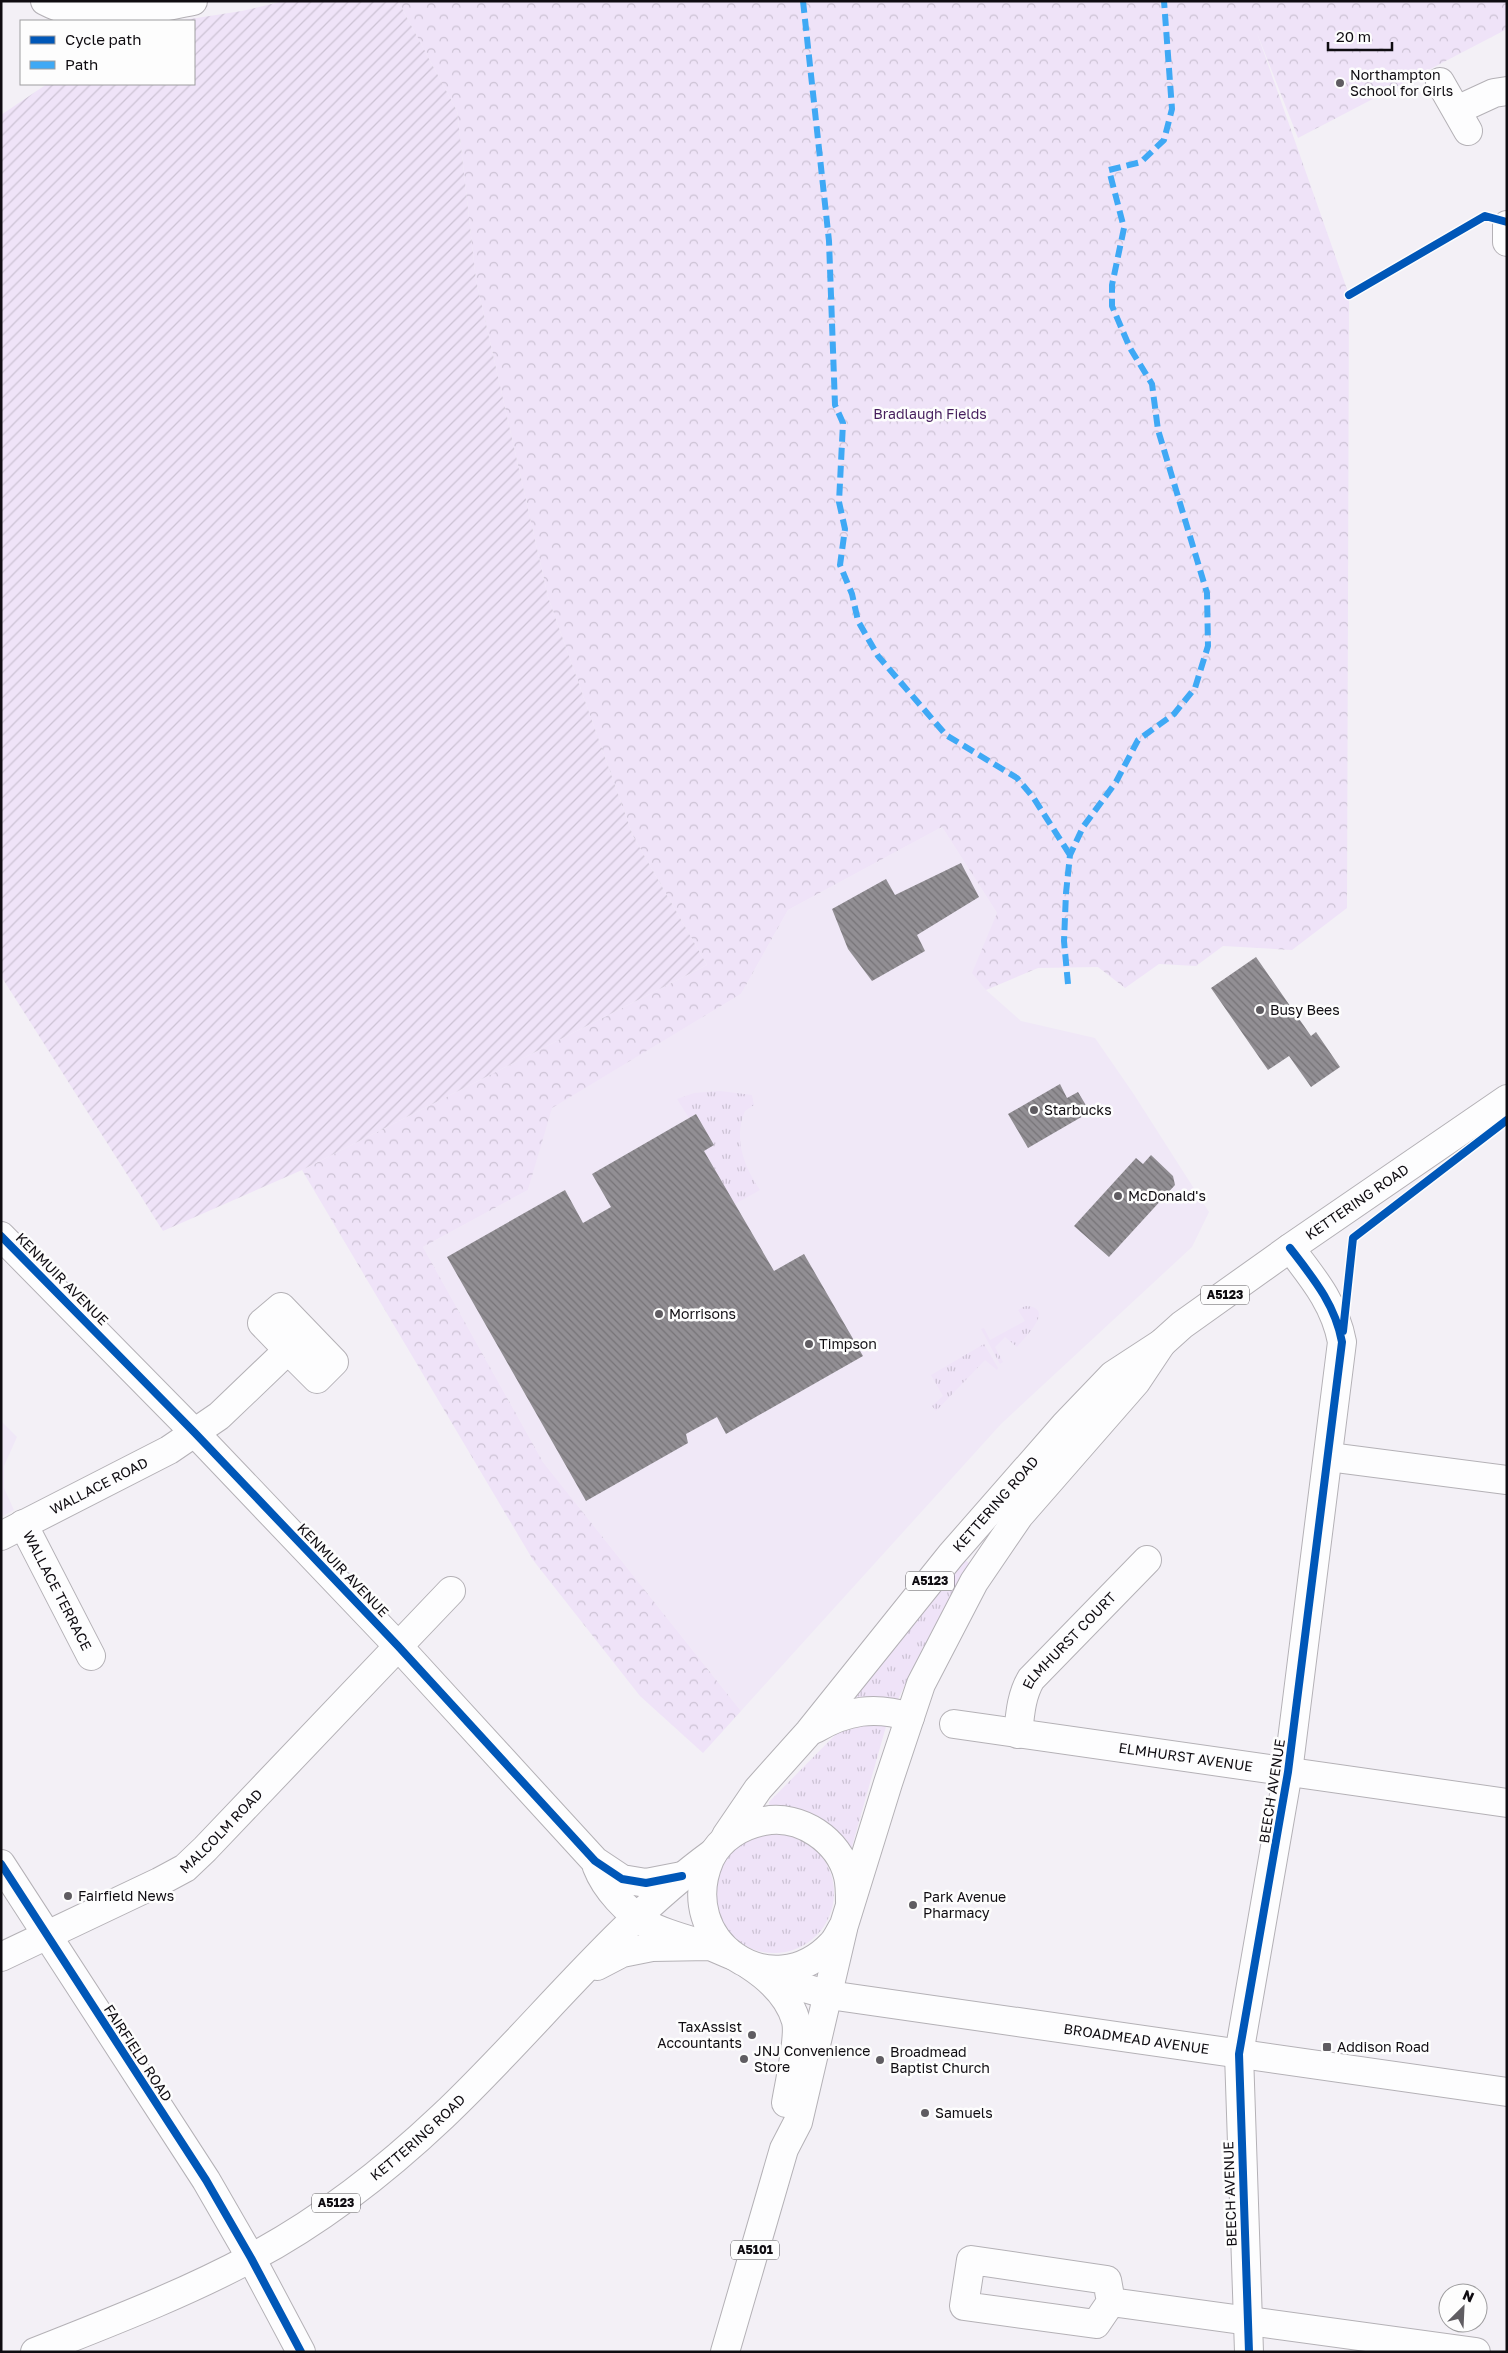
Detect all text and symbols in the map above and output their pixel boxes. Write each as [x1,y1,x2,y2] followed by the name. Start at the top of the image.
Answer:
[20,20,195,85] legend
[1328,20,1392,52] scale bar
[1336,27,1371,45] text: 20 m
[65,30,141,48] text: Cycle path
[65,55,98,73] text: Path
[1350,66,1453,99] place label: Northampton School for Girls
[1334,77,1346,89] marker: Northampton School for Girls
[873,405,987,422] park label: Bradlaugh Fields
[1270,1001,1340,1018] place label: Busy Bees
[1254,1004,1266,1016] marker: Busy Bees
[1044,1101,1112,1118] place label: Starbucks
[1028,1104,1040,1116] marker: Starbucks
[1302,1160,1412,1243] street label: KETTERING ROAD
[1128,1187,1206,1204] place label: McDonald's
[1112,1190,1124,1202] marker: McDonald's
[13,1229,112,1328] street label: KENMUIR AVENUE
[1201,1286,1249,1304] road number: A5123
[669,1305,736,1322] place label: Morrisons
[653,1308,665,1320] marker: Morrisons
[819,1335,877,1352] place label: Timpson
[803,1338,815,1350] marker: Timpson
[949,1452,1042,1555] street label: KETTERING ROAD
[47,1453,151,1518] street label: WALLACE ROAD
[294,1519,393,1620] street label: KENMUIR AVENUE
[20,1528,96,1653] street label: WALLACE TERRACE
[906,1572,954,1590] road number: A5123
[1018,1588,1119,1691] street label: ELMHURST COURT
[1255,1737,1288,1844] street label: BEECH AVENUE
[1117,1739,1254,1775] street label: ELMHURST AVENUE
[176,1785,266,1877] street label: MALCOLM ROAD
[78,1887,174,1904] place label: Fairfield News
[923,1888,1006,1921] place label: Park Avenue Pharmacy
[62,1890,74,1902] marker: Fairfield News
[907,1899,919,1911] marker: Park Avenue Pharmacy
[101,2001,176,2104] street label: FAIRFIELD ROAD
[657,2018,742,2051] place label: TaxAssist Accountants
[1063,2020,1211,2057] street label: BROADMEAD AVENUE
[746,2029,758,2041] marker: TaxAssist Accountants
[1337,2038,1429,2055] place label: Addison Road
[1321,2041,1333,2053] marker: Addison Road
[754,2042,870,2075] place label: JNJ Convenience Store
[890,2043,990,2076] place label: Broadmead Baptist Church
[738,2053,750,2065] marker: JNJ Convenience Store
[874,2054,886,2066] marker: Broadmead Baptist Church
[367,2090,468,2184] street label: KETTERING ROAD
[935,2104,993,2121] place label: Samuels
[919,2107,931,2119] marker: Samuels
[1219,2141,1240,2247] street label: BEECH AVENUE
[312,2194,360,2212] road number: A5123
[731,2240,779,2260] road number: A5101
[1438,2283,1488,2333] north arrow
[1460,2286,1477,2306] text: N

